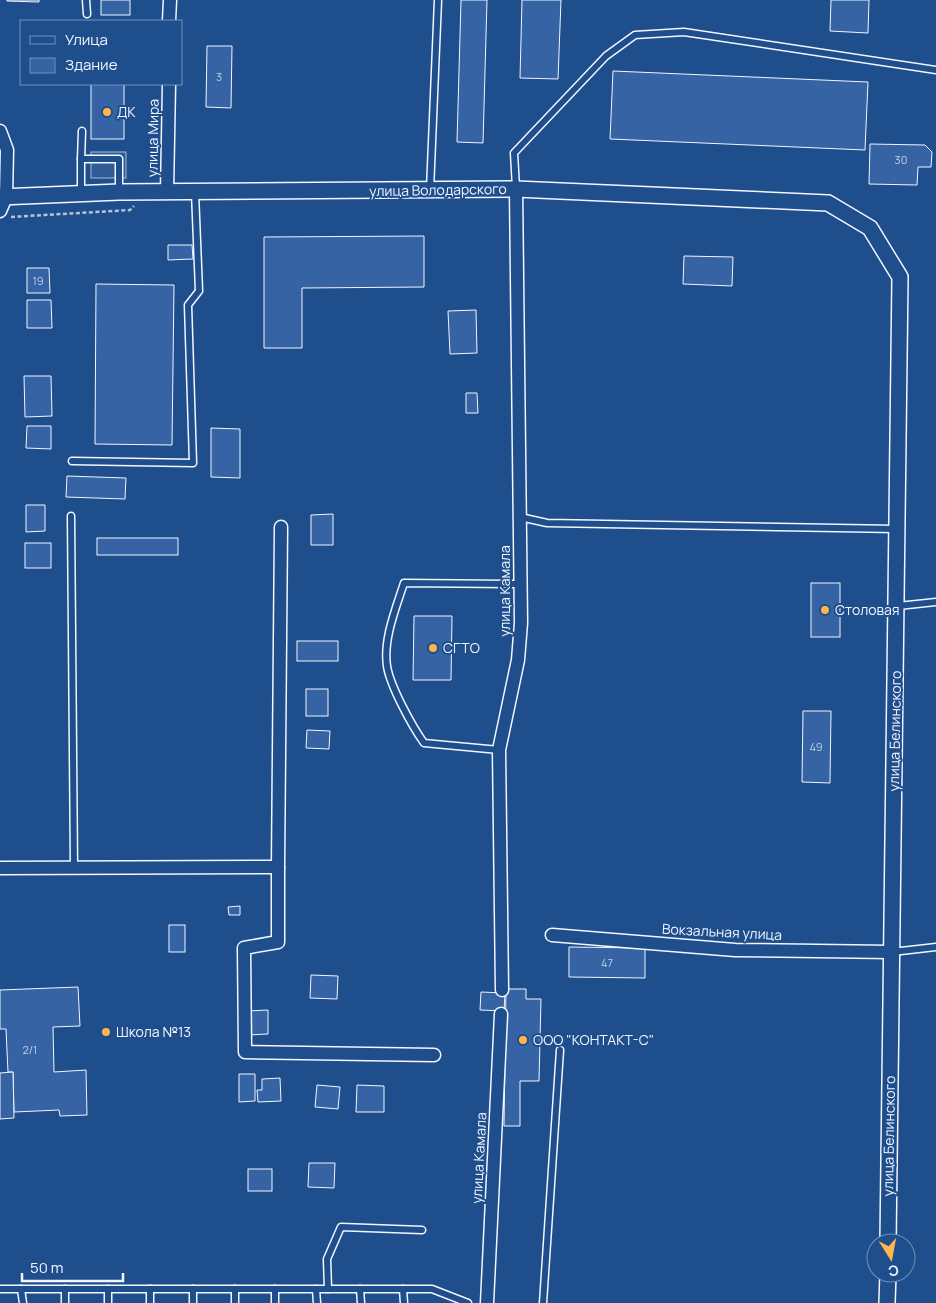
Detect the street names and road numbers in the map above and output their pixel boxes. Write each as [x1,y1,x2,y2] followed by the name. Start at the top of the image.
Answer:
[142,99,163,177] street label: улица Мира
[369,179,507,200] street label: улица Володарского
[495,545,514,637] street label: улица Камала
[884,670,905,792] street label: улица Белинского
[662,919,783,944] street label: Вокзальная улица
[878,1075,899,1197] street label: улица Белинского
[467,1112,490,1204] street label: улица Камала

